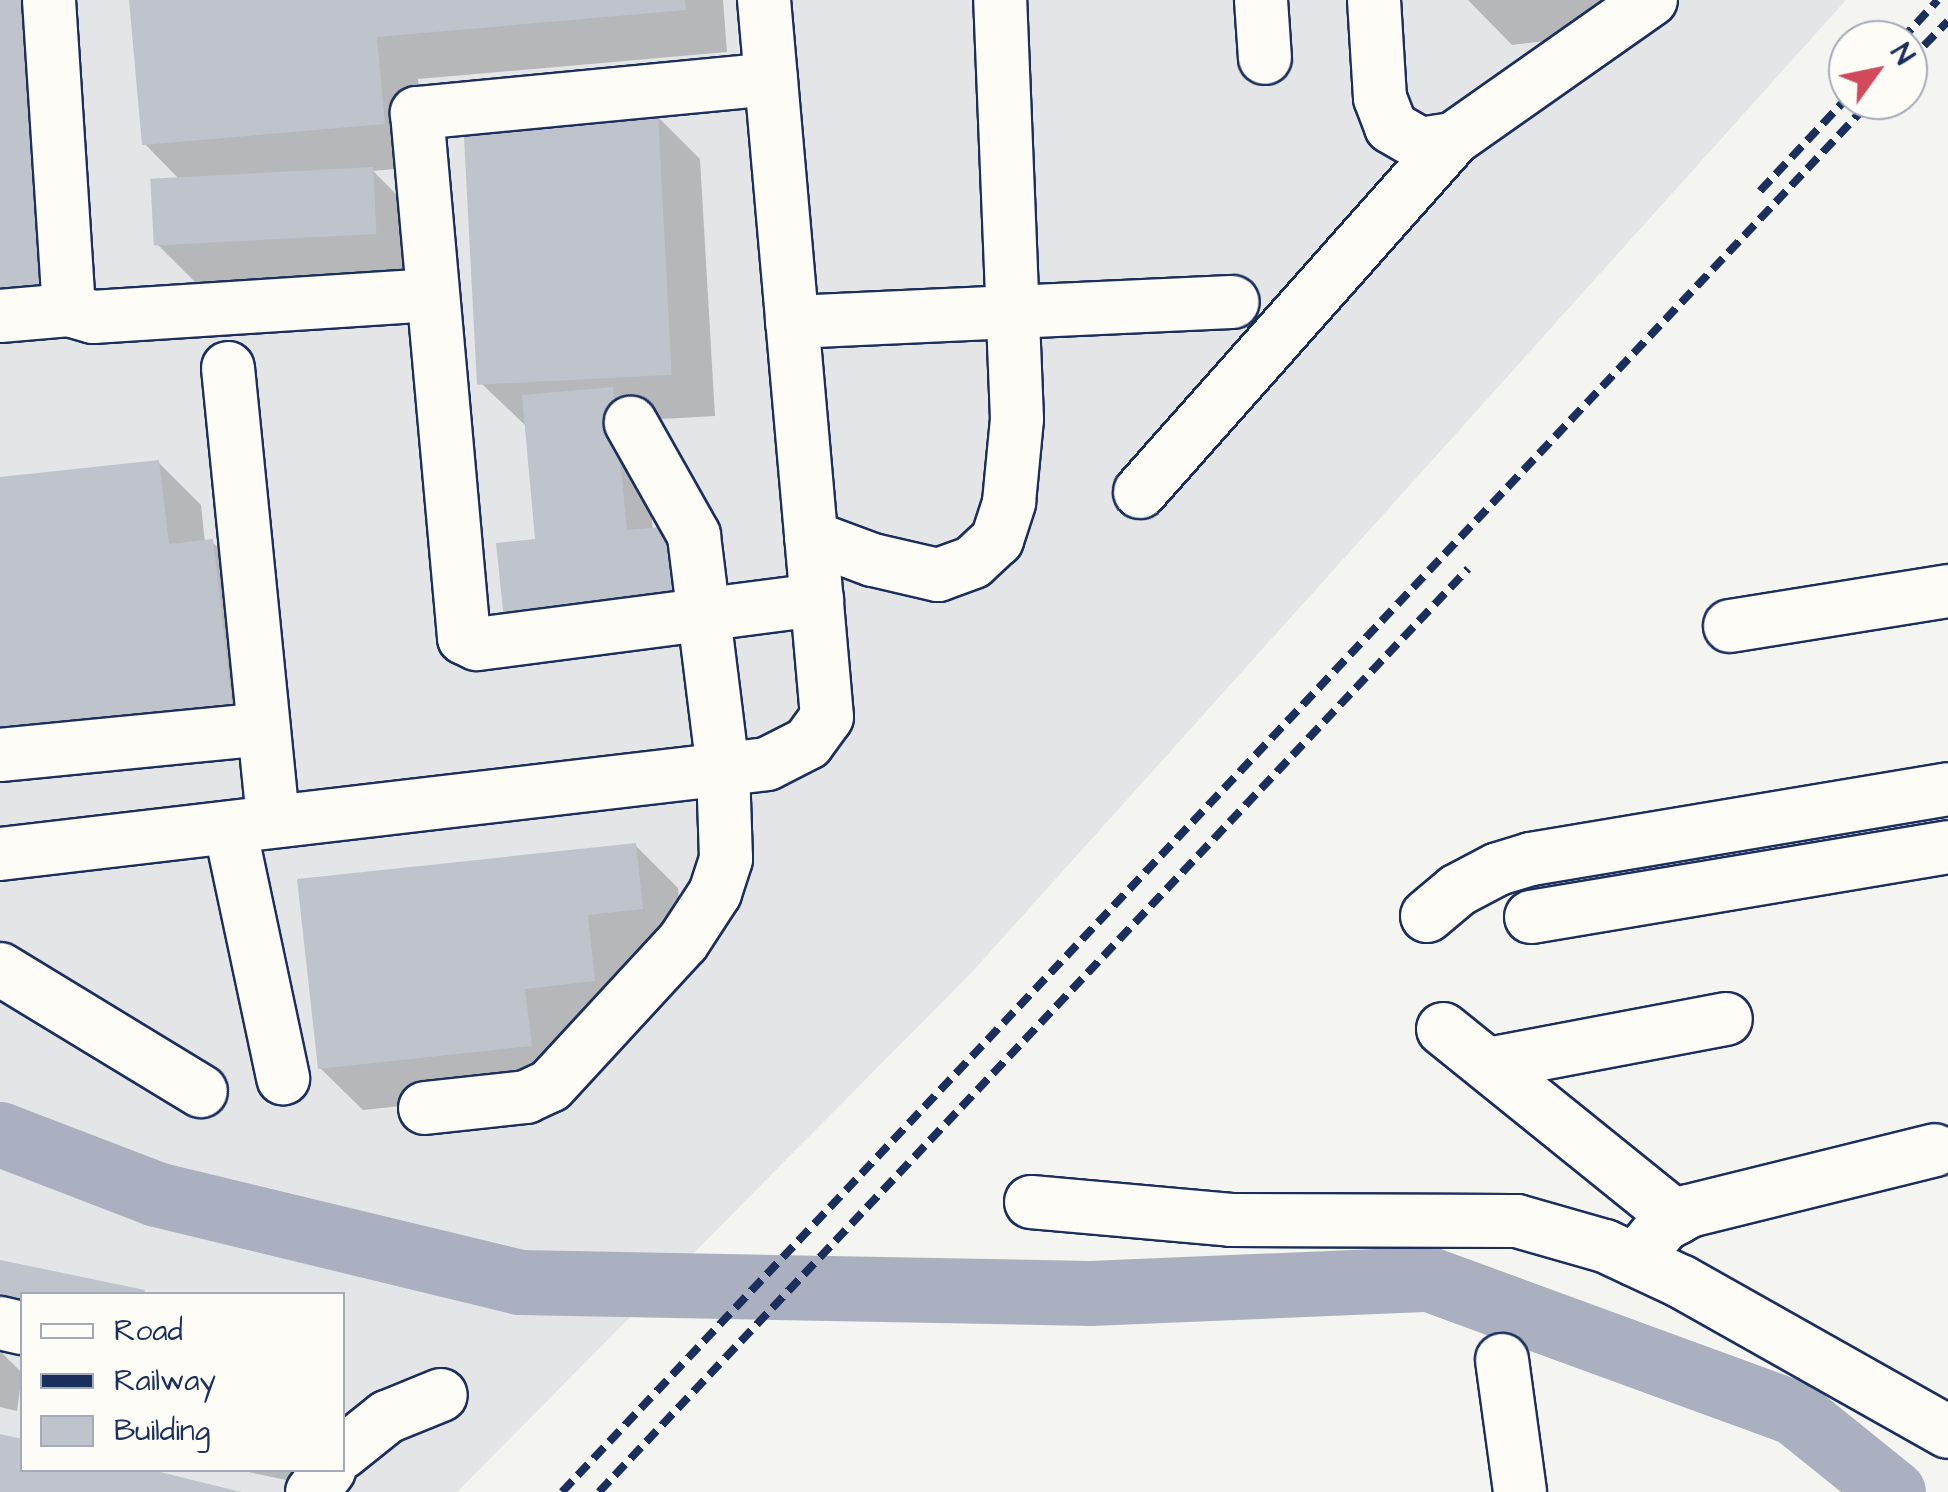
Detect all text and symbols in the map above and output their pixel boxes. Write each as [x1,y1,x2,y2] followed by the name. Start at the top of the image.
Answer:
[1828,20,1928,120] north arrow
[1881,36,1923,72] text: N
[20,1292,345,1472] legend
[114,1310,183,1352] text: Road
[114,1360,216,1402] text: Railway
[114,1410,210,1452] text: Building

